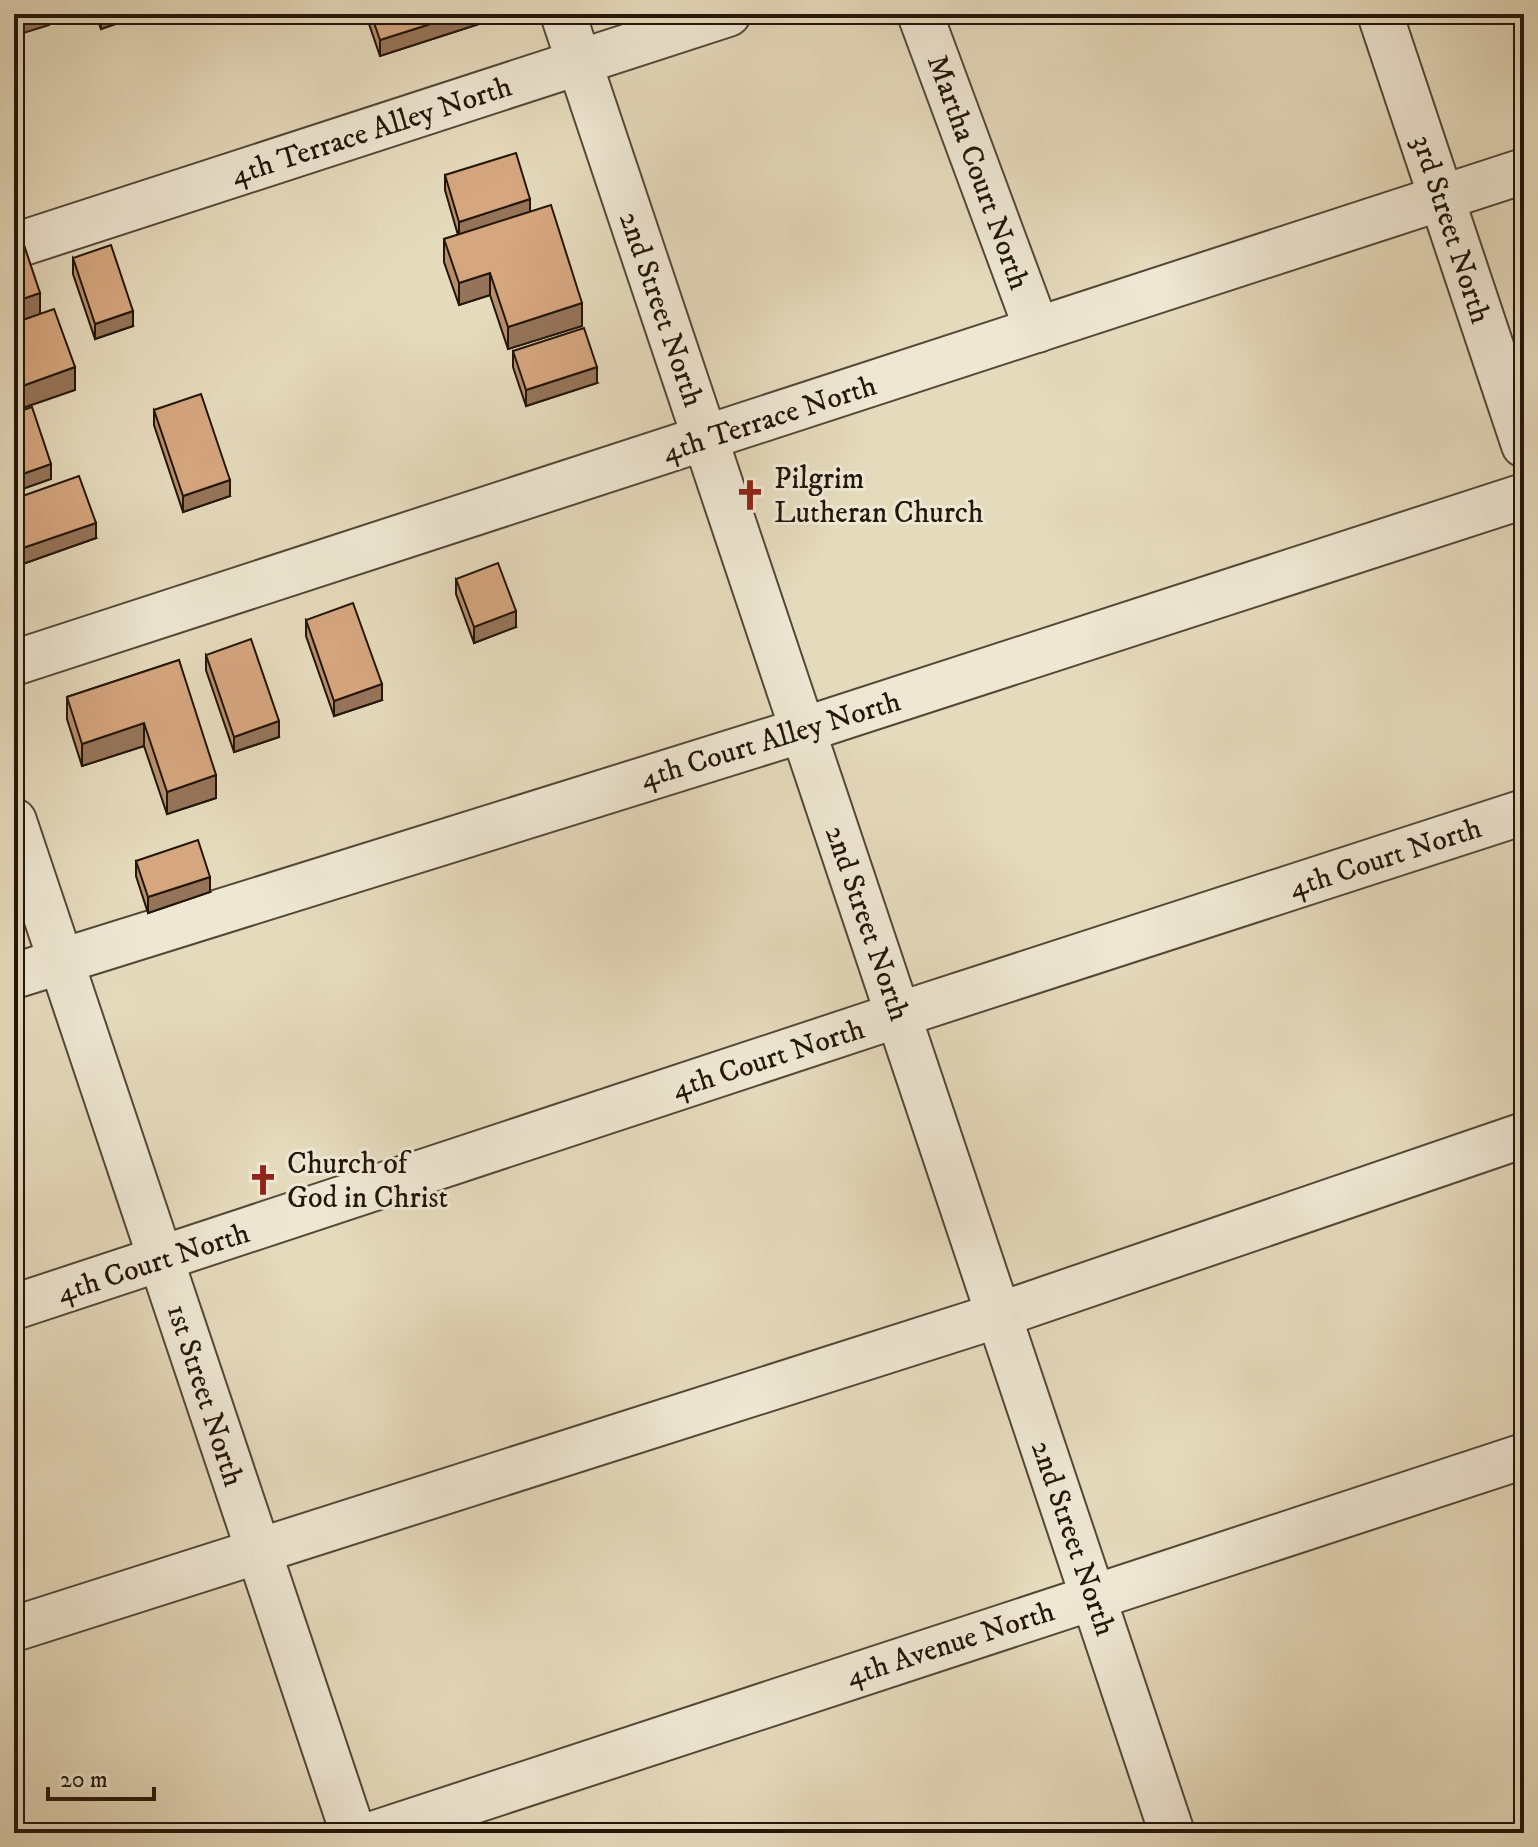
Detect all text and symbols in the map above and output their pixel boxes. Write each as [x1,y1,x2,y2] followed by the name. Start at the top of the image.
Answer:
[918,50,1037,295] street label: Martha Court North
[226,68,517,194] street label: 4th Terrace Alley North
[1403,131,1499,329] street label: 3rd Street North
[610,207,711,412] street label: 2nd Street North
[658,367,881,471] street label: 4th Terrace North
[774,461,984,532] place label: Pilgrim Lutheran Church
[733,478,767,512] church icon: Pilgrim Lutheran Church
[636,683,905,798] street label: 4th Court Alley North
[1285,810,1487,907] street label: 4th Court North
[816,821,917,1026] street label: 2nd Street North
[668,1011,870,1108] street label: 4th Court North
[287,1146,448,1217] place label: Church of God in Christ
[246,1163,280,1197] church icon: Church of God in Christ
[53,1215,255,1312] street label: 4th Court North
[158,1300,252,1492] street label: 1st Street North
[1022,1436,1123,1641] street label: 2nd Street North
[842,1593,1060,1696] street label: 4th Avenue North
[48,1751,154,1801] scale bar
[60,1765,108,1795] text: 20 m

